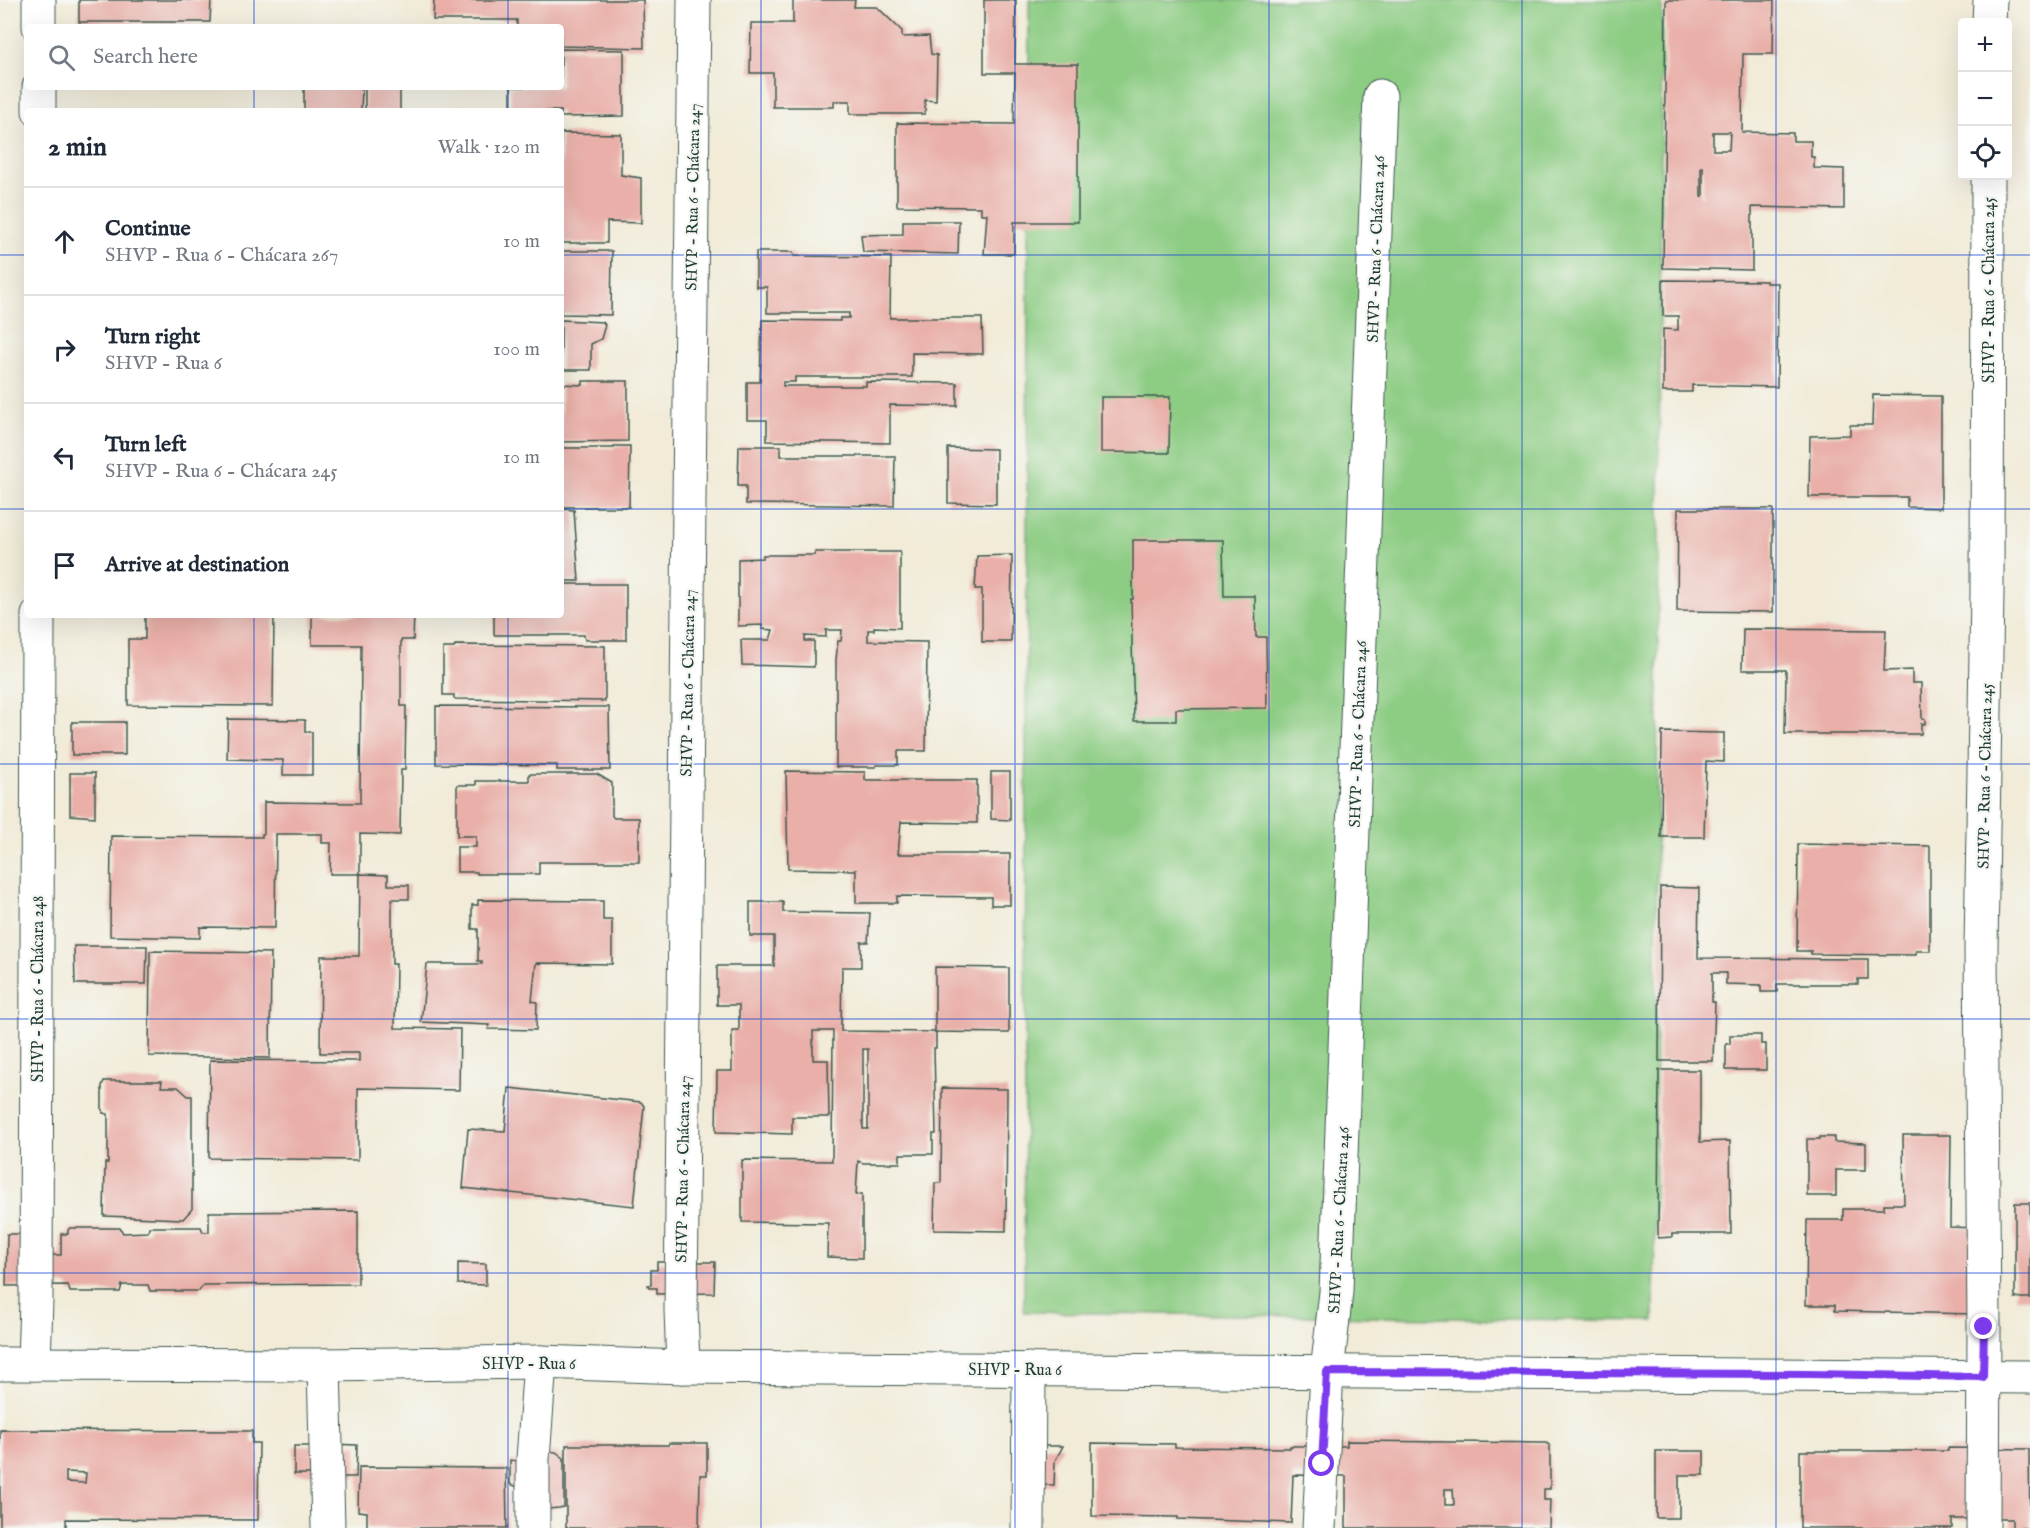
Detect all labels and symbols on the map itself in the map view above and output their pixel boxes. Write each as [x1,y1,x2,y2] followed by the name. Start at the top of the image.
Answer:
[682,103,706,291] street label: SHVP - Rua 6 - Chácara 247
[1364,155,1390,343] street label: SHVP - Rua 6 - Chácara 246
[1980,197,2000,383] street label: SHVP - Rua 6 - Chácara 245
[677,589,701,777] street label: SHVP - Rua 6 - Chácara 247
[1346,640,1372,828] street label: SHVP - Rua 6 - Chácara 246
[1974,683,1998,869] street label: SHVP - Rua 6 - Chácara 245
[29,896,49,1082] street label: SHVP - Rua 6 - Chácara 248
[672,1075,696,1263] street label: SHVP - Rua 6 - Chácara 247
[1325,1126,1355,1314] street label: SHVP - Rua 6 - Chácara 246
[1970,1313,1996,1339] route end
[482,1355,576,1375] street label: SHVP - Rua 6
[968,1361,1062,1381] street label: SHVP - Rua 6
[1308,1450,1334,1476] route start

